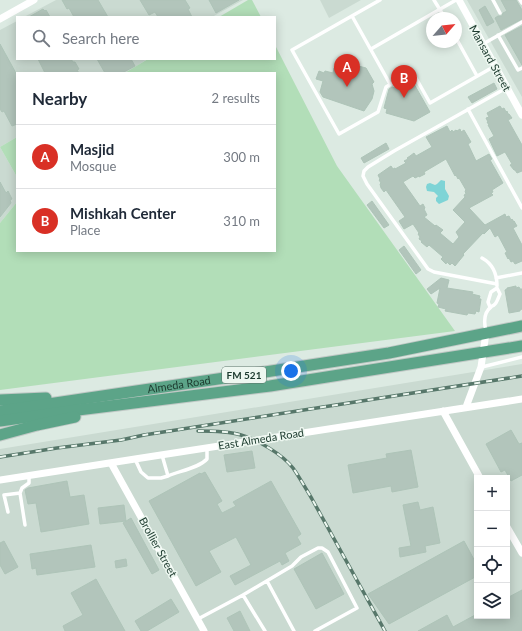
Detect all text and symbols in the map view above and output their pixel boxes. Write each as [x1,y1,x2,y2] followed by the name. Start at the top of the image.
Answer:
[426,12,462,48] north arrow
[16,16,276,60] search box
[467,22,514,93] street label: Mansard Street
[30,27,52,49] icon: search
[62,29,139,47] text: Search here
[334,54,360,87] pin: A
[391,65,417,98] pin: B
[32,88,87,109] text: Nearby
[212,90,260,106] text: 2 results
[70,140,114,158] text: Masjid
[40,149,50,165] text: A
[223,149,260,165] text: 300 m
[70,158,116,174] text: Mosque
[70,204,176,222] text: Mishkah Center
[41,213,49,229] text: B
[223,213,260,229] text: 310 m
[70,222,100,238] text: Place
[281,361,301,381] your location
[222,367,266,383] road number: FM 521
[146,373,212,395] street label: Almeda Road
[217,425,305,452] street label: East Almeda Road
[474,475,510,619] map controls
[474,475,510,511] button: +
[474,511,510,547] button: −
[137,515,180,579] street label: Brollier Street
[474,547,510,583] button: locate
[474,583,510,619] button: layers

